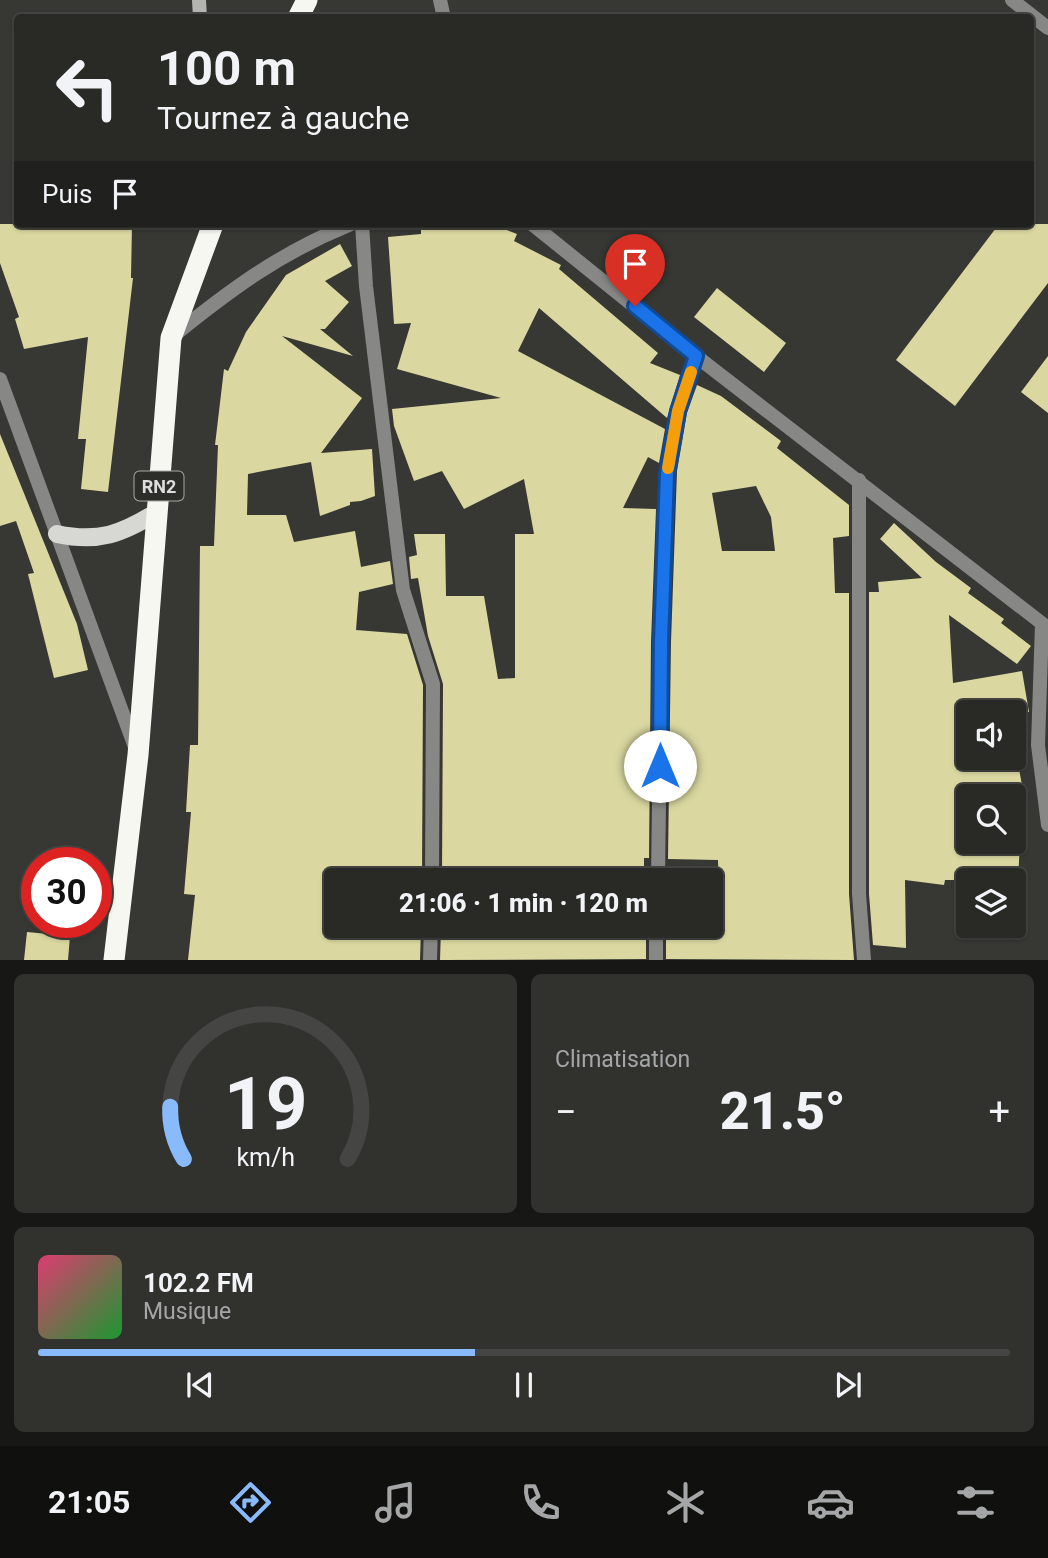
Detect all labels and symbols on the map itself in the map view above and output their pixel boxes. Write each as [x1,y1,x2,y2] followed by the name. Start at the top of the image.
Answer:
[605,234,665,306] pin
[134,472,184,500] road number: RN2
[623,729,697,803] position arrow
[21,847,112,938] speed limit sign: 30

